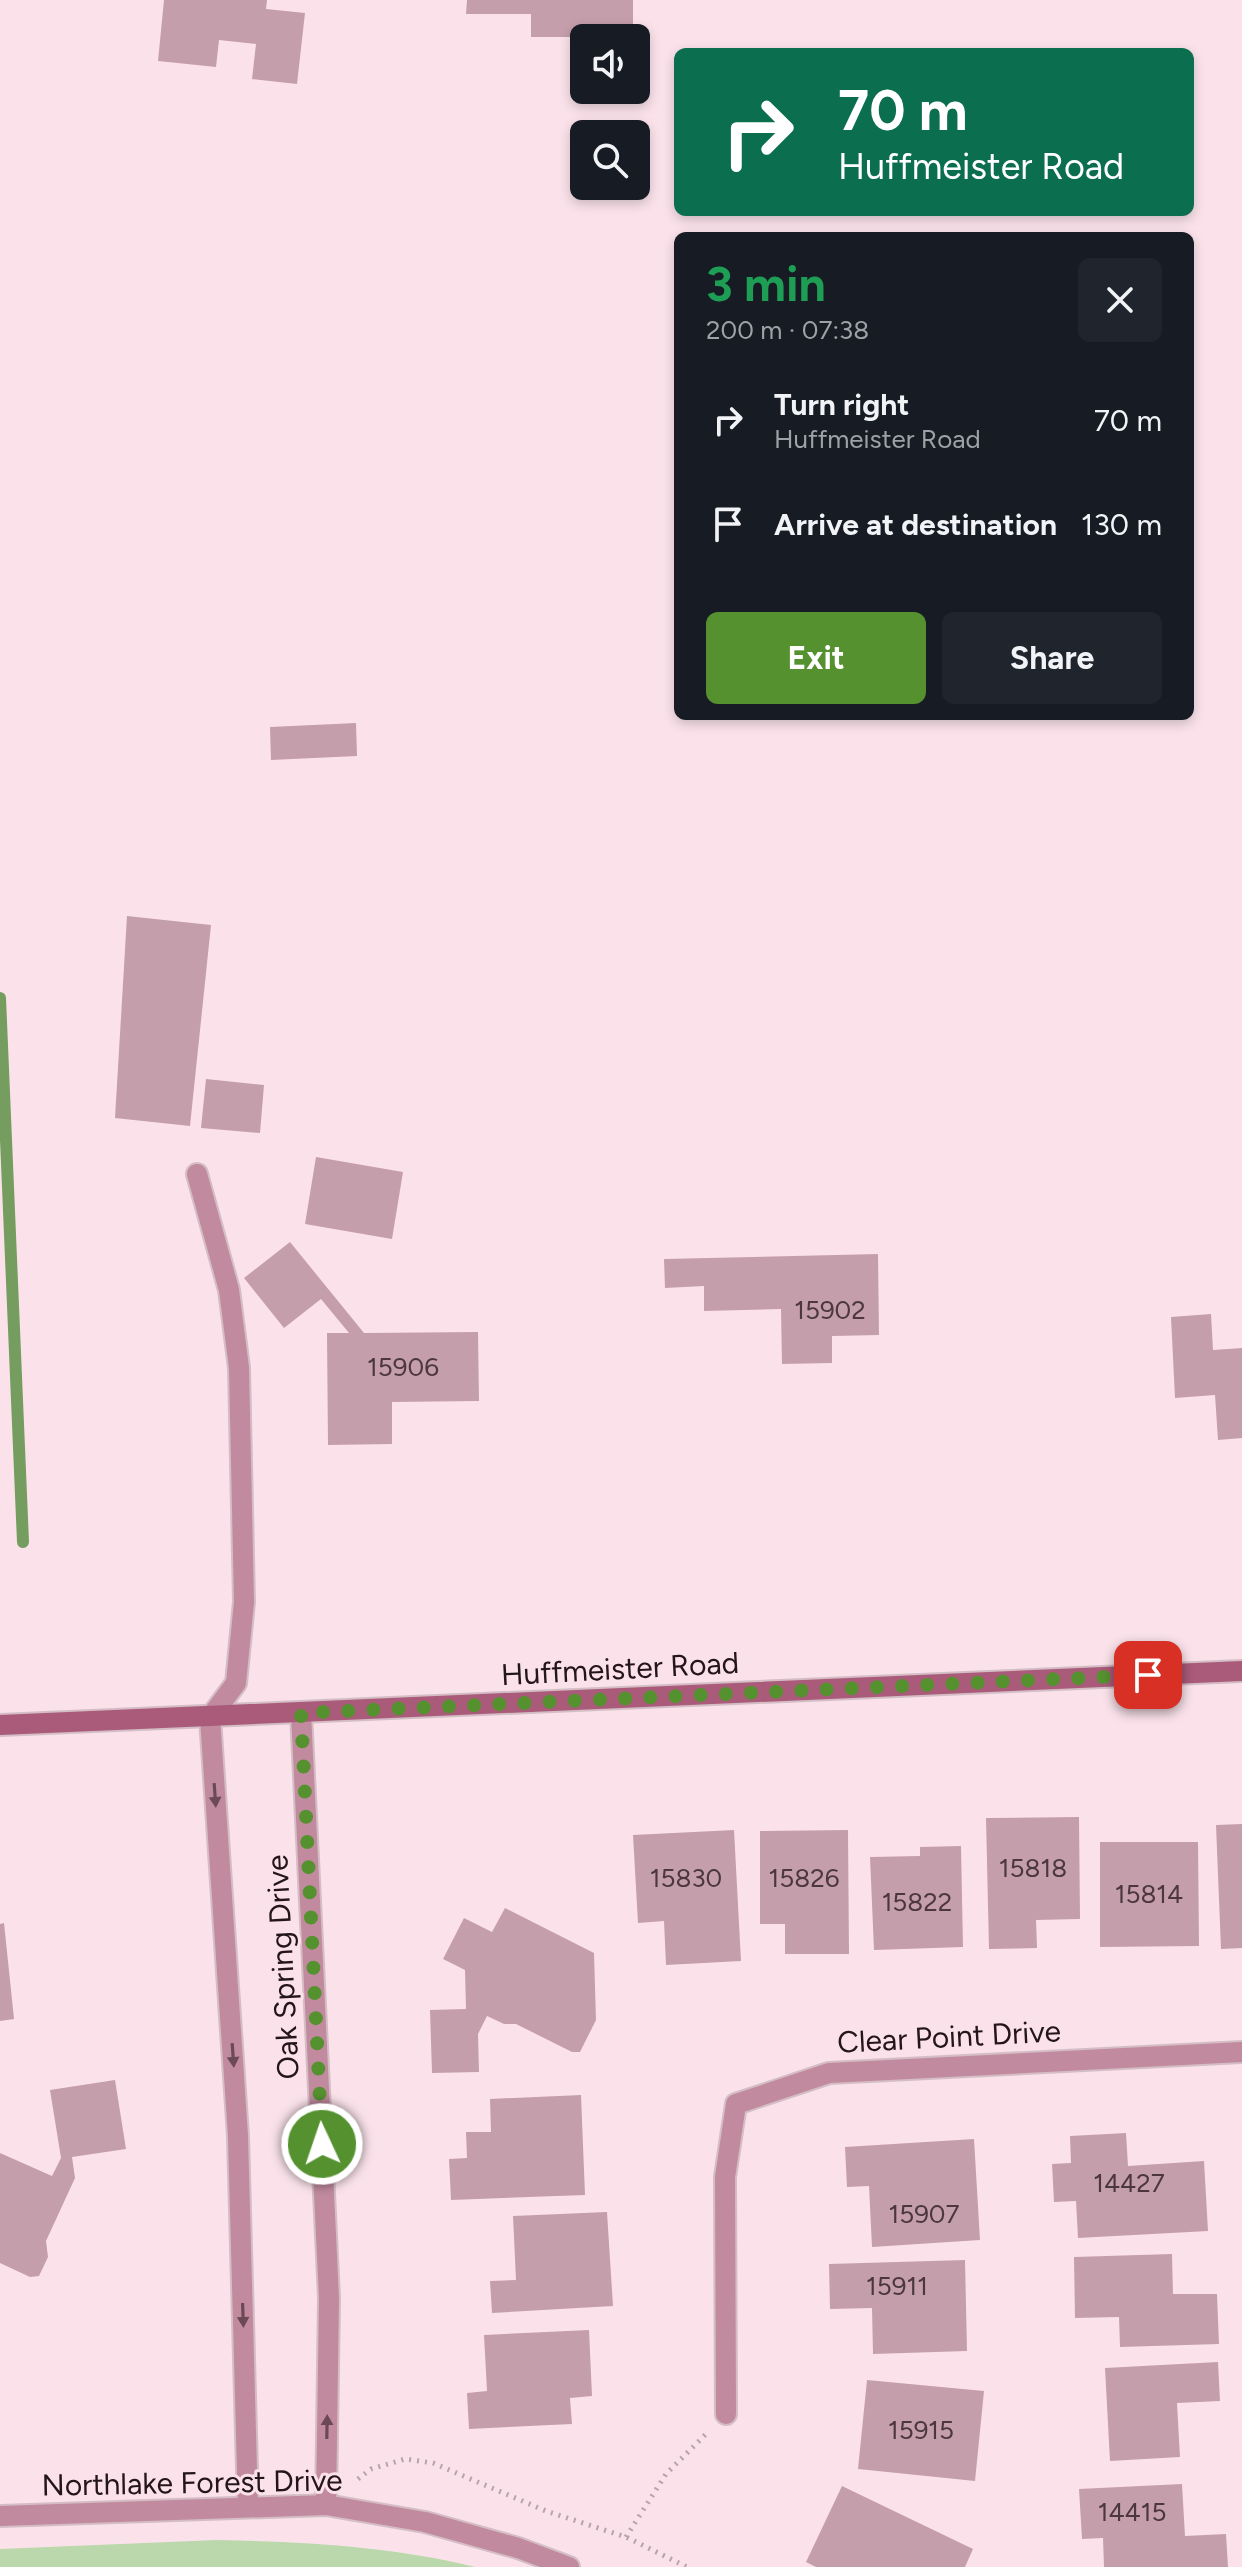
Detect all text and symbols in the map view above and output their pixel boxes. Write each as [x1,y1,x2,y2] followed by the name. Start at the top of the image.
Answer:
[570,24,650,200] map controls
[570,24,650,104] button: sound
[838,77,968,144] text: 70 m
[706,80,810,184] icon: right
[570,120,650,200] button: search
[838,145,1124,188] text: Huffmeister Road
[706,255,826,313] text: 3 min
[1078,258,1162,342] button: close
[706,314,869,346] text: 200 m · 07:38
[774,386,909,423] text: Turn right
[706,398,750,442] icon: right
[1094,402,1162,439] text: 70 m
[774,423,981,455] text: Huffmeister Road
[706,502,750,546] icon: arrive
[774,506,1057,543] text: Arrive at destination
[1081,506,1162,543] text: 130 m
[706,612,926,704] button: Exit
[942,612,1162,704] button: Share
[794,1294,866,1326] house number: 15902
[367,1351,439,1383] house number: 15906
[1114,1641,1182,1709] pin
[500,1644,740,1693] street label: Huffmeister Road
[1126,1653,1170,1697] icon: arrive
[209,1783,222,1808] one-way arrow
[999,1852,1067,1884] house number: 15818
[258,1854,307,2080] street label: Oak Spring Drive
[650,1862,722,1894] house number: 15830
[769,1862,839,1894] house number: 15826
[1115,1878,1183,1910] house number: 15814
[882,1886,952,1918] house number: 15822
[836,2012,1062,2061] street label: Clear Point Drive
[227,2043,240,2068] one-way arrow
[280,2102,364,2186] position arrow
[1093,2167,1165,2199] house number: 14427
[888,2198,960,2230] house number: 15907
[866,2270,928,2302] house number: 15911
[237,2303,249,2328] one-way arrow
[321,2414,334,2439] one-way arrow
[888,2414,954,2446] house number: 15915
[41,2461,343,2504] street label: Northlake Forest Drive
[1098,2496,1166,2528] house number: 14415

